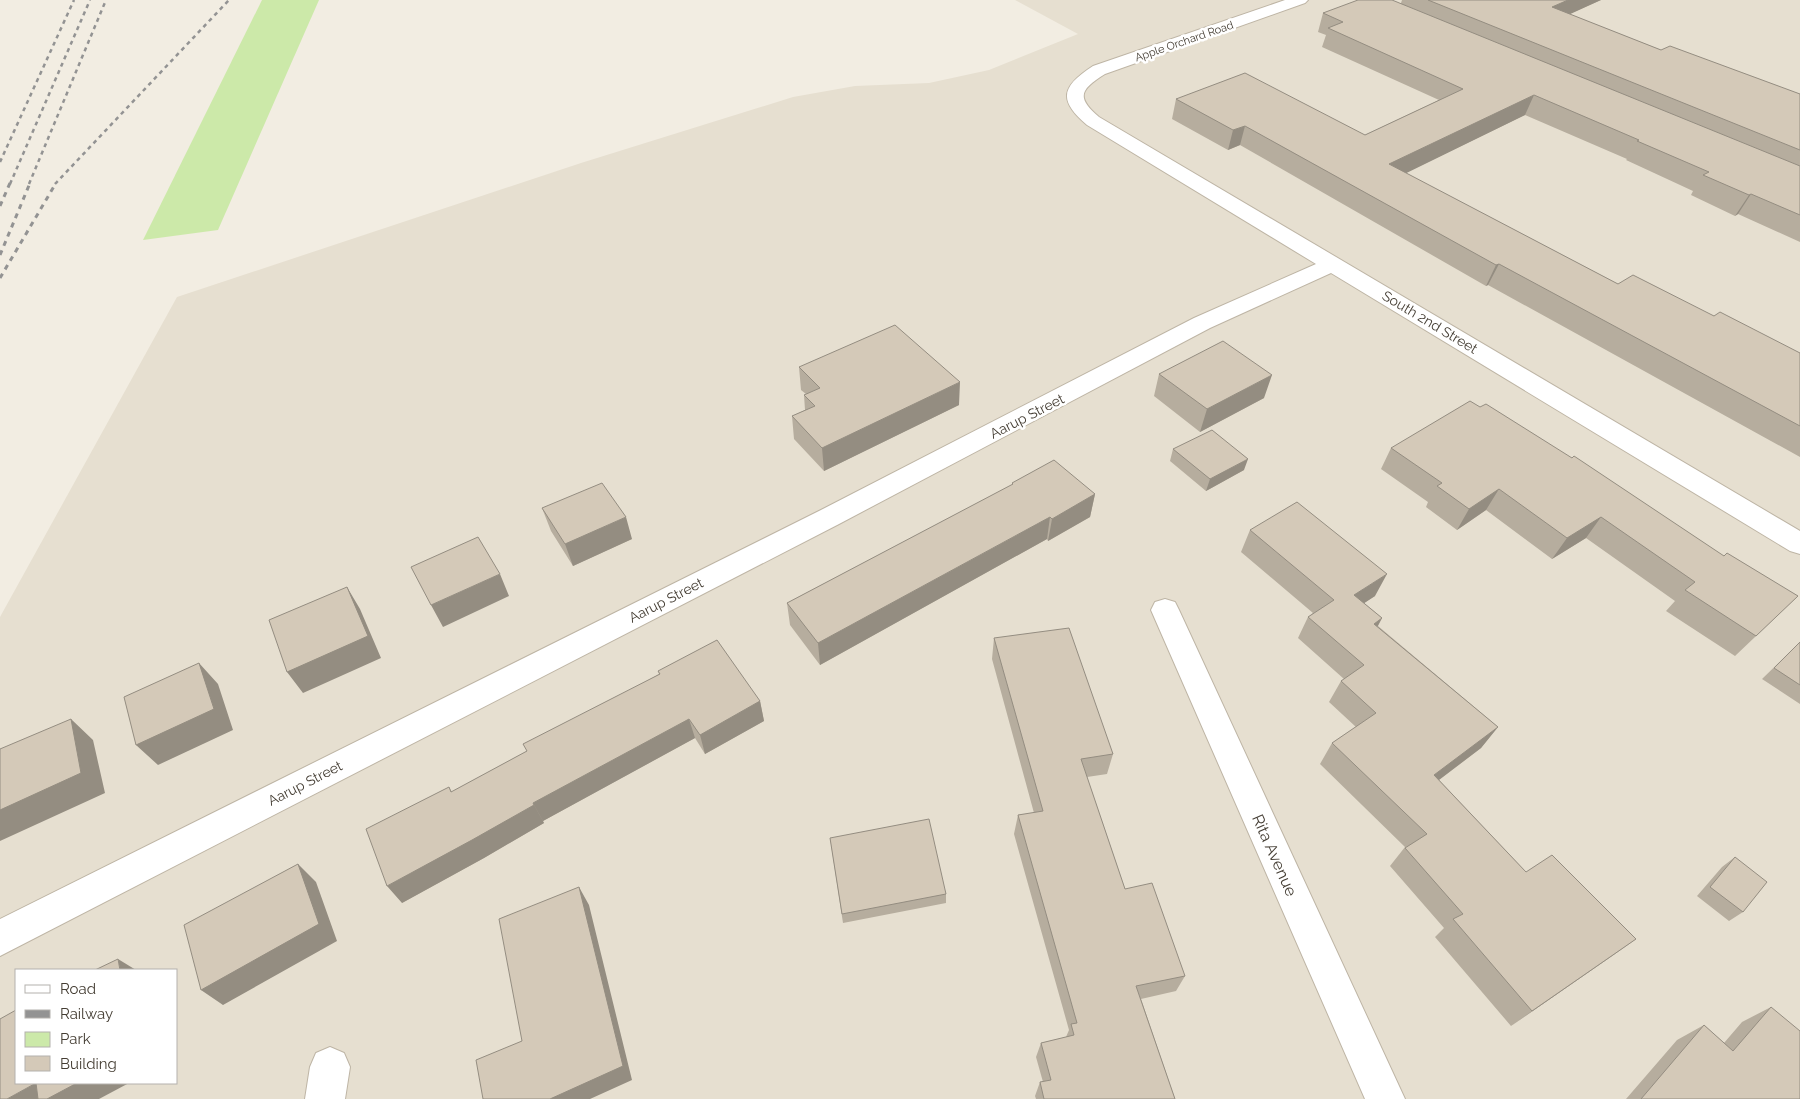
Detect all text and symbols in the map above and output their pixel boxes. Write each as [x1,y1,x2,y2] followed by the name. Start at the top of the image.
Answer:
[1133,18,1235,64] street label: Apple Orchard Road
[1380,287,1481,357] street label: South 2nd Street
[987,390,1067,442] street label: Aarup Street
[626,574,706,626] street label: Aarup Street
[265,757,345,809] street label: Aarup Street
[1248,811,1301,899] street label: Rita Avenue
[15,969,178,1084] legend
[60,980,96,998] text: Road
[60,1005,113,1023] text: Railway
[60,1030,91,1048] text: Park
[60,1055,117,1073] text: Building

